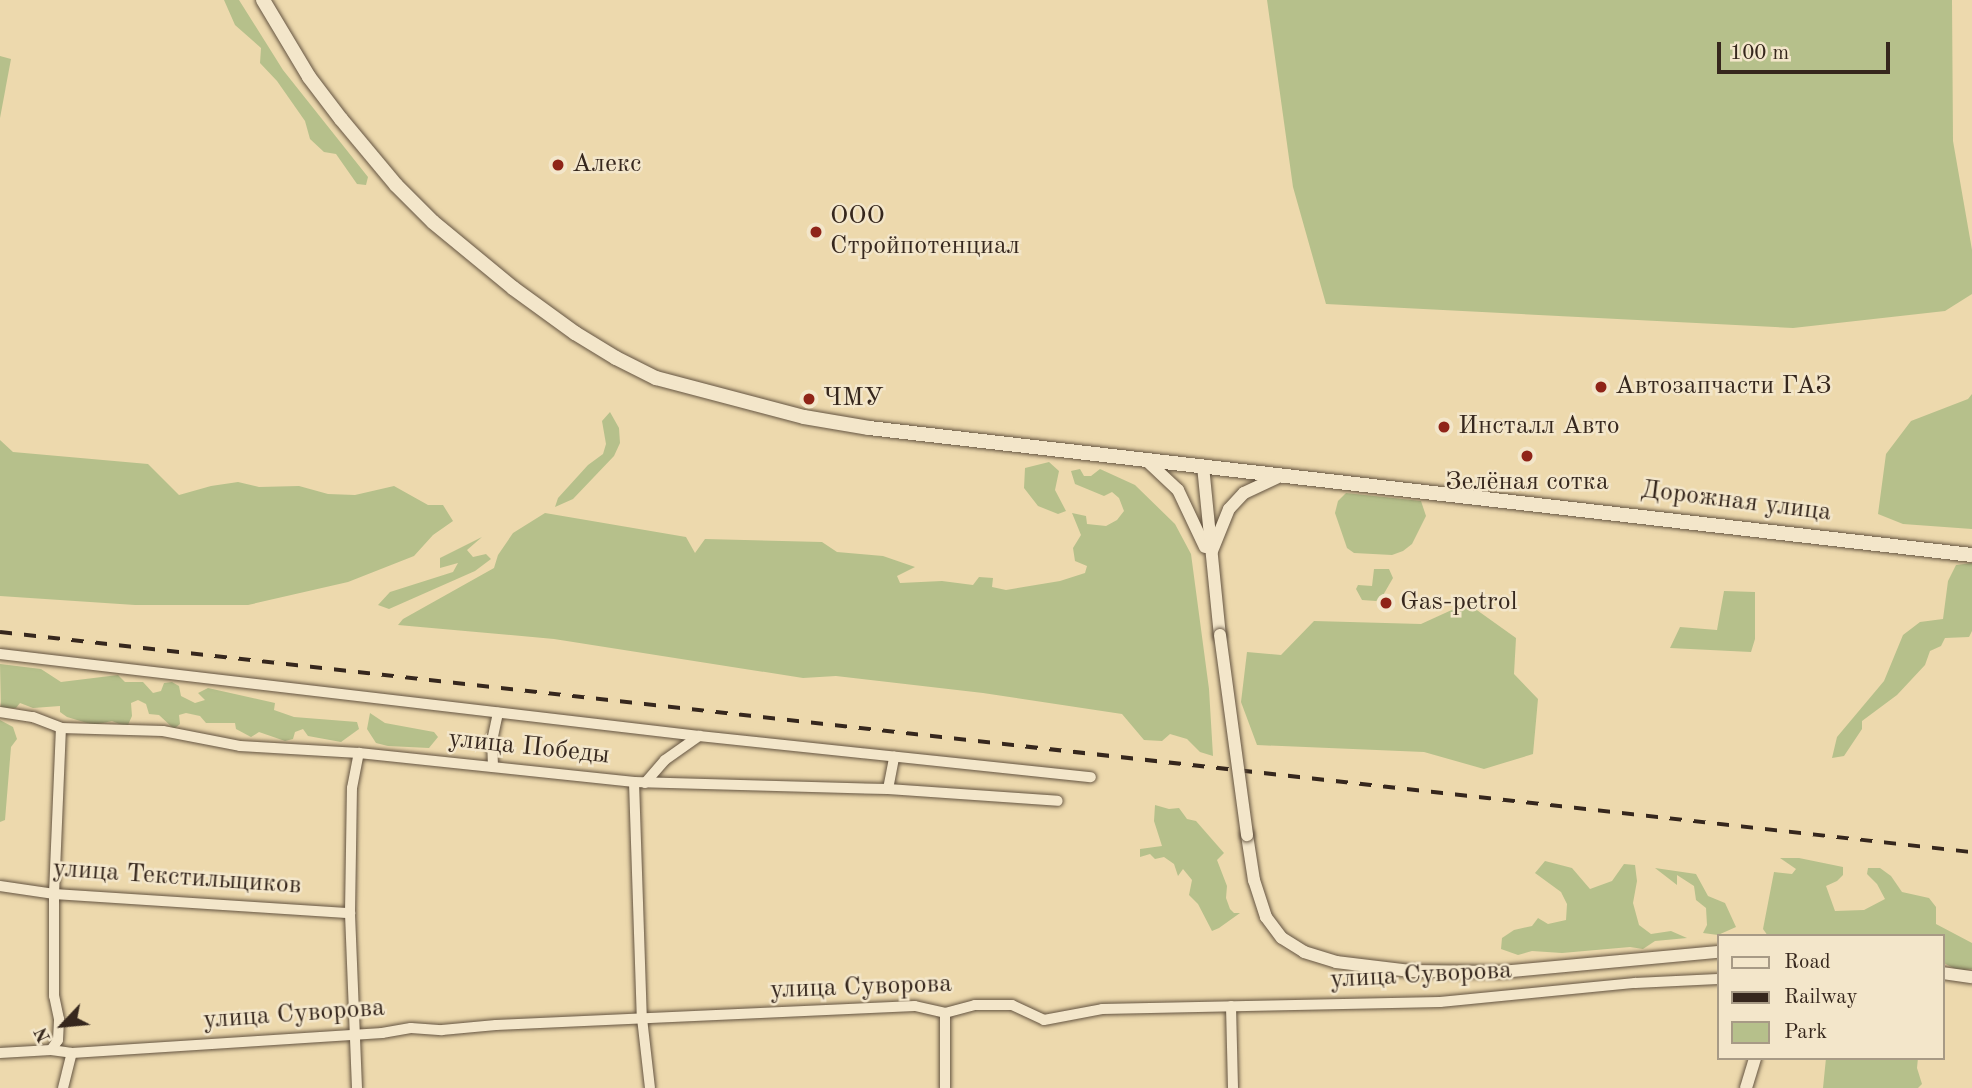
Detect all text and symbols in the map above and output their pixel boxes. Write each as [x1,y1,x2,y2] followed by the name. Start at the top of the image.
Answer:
[1720,28,1893,72] scale bar
[1730,43,1789,64] text: 100 m
[572,149,641,181] place label: Алекс
[550,157,566,173] marker: Алекс
[830,201,1020,262] place label: ООО Стройпотенциал
[808,224,824,240] marker: ООО Стройпотенциал
[1615,371,1832,403] place label: Автозапчасти ГАЗ
[1593,379,1609,395] marker: Автозапчасти ГАЗ
[823,383,884,415] place label: ЧМУ
[801,391,817,407] marker: ЧМУ
[1458,411,1620,443] place label: Инсталл Авто
[1436,419,1452,435] marker: Инсталл Авто
[1519,448,1535,464] marker: Зелёная сотка
[1445,467,1609,499] place label: Зелёная сотка
[1639,475,1833,529] street label: Дорожная улица
[1400,587,1518,619] place label: Gas-petrol
[1378,595,1394,611] marker: Gas-petrol
[447,724,611,772] street label: улица Победы
[52,854,302,902] street label: улица Текстильщиков
[1716,934,1944,1060] legend
[1784,952,1831,973] text: Road
[1329,956,1513,996] street label: улица Суворова
[769,969,953,1007] street label: улица Суворова
[1784,987,1858,1008] text: Railway
[28,990,98,1060] north arrow
[202,993,386,1037] street label: улица Суворова
[1784,1022,1827,1043] text: Park
[32,1024,55,1045] text: N

